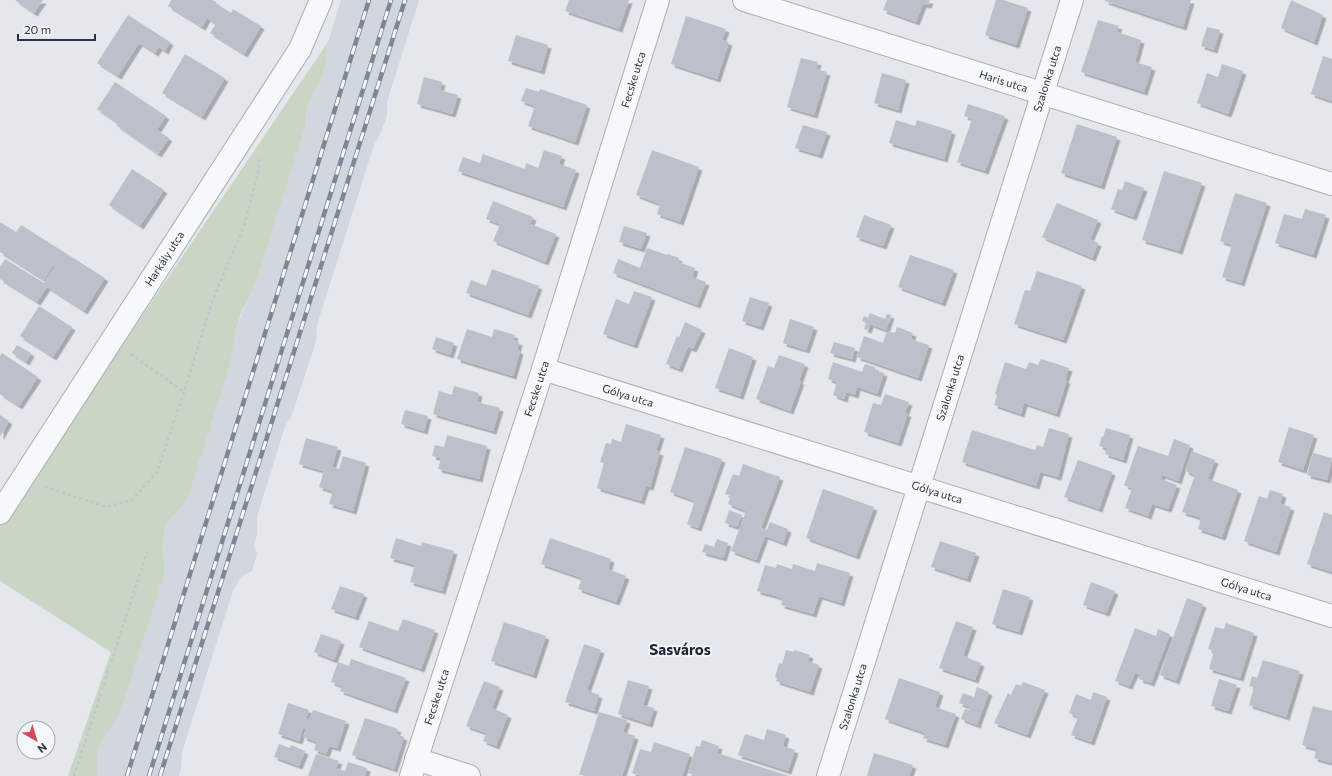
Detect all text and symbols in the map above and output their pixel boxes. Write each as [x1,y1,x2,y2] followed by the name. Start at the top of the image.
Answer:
[18,16,95,42] scale bar
[24,22,51,36] text: 20 m
[1030,44,1063,113] street label: Szalonka utca
[618,50,648,109] street label: Fecske utca
[978,67,1030,94] street label: Haris utca
[142,228,187,288] street label: Harkály utca
[933,353,966,422] street label: Szalonka utca
[521,359,551,418] street label: Fecske utca
[601,381,655,409] street label: Gólya utca
[910,478,964,506] street label: Gólya utca
[1219,575,1274,603] street label: Gólya utca
[649,640,711,658] district label: Sasváros
[836,662,869,732] street label: Szalonka utca
[421,667,451,726] street label: Fecske utca
[16,720,56,760] north arrow
[35,741,50,756] text: N

